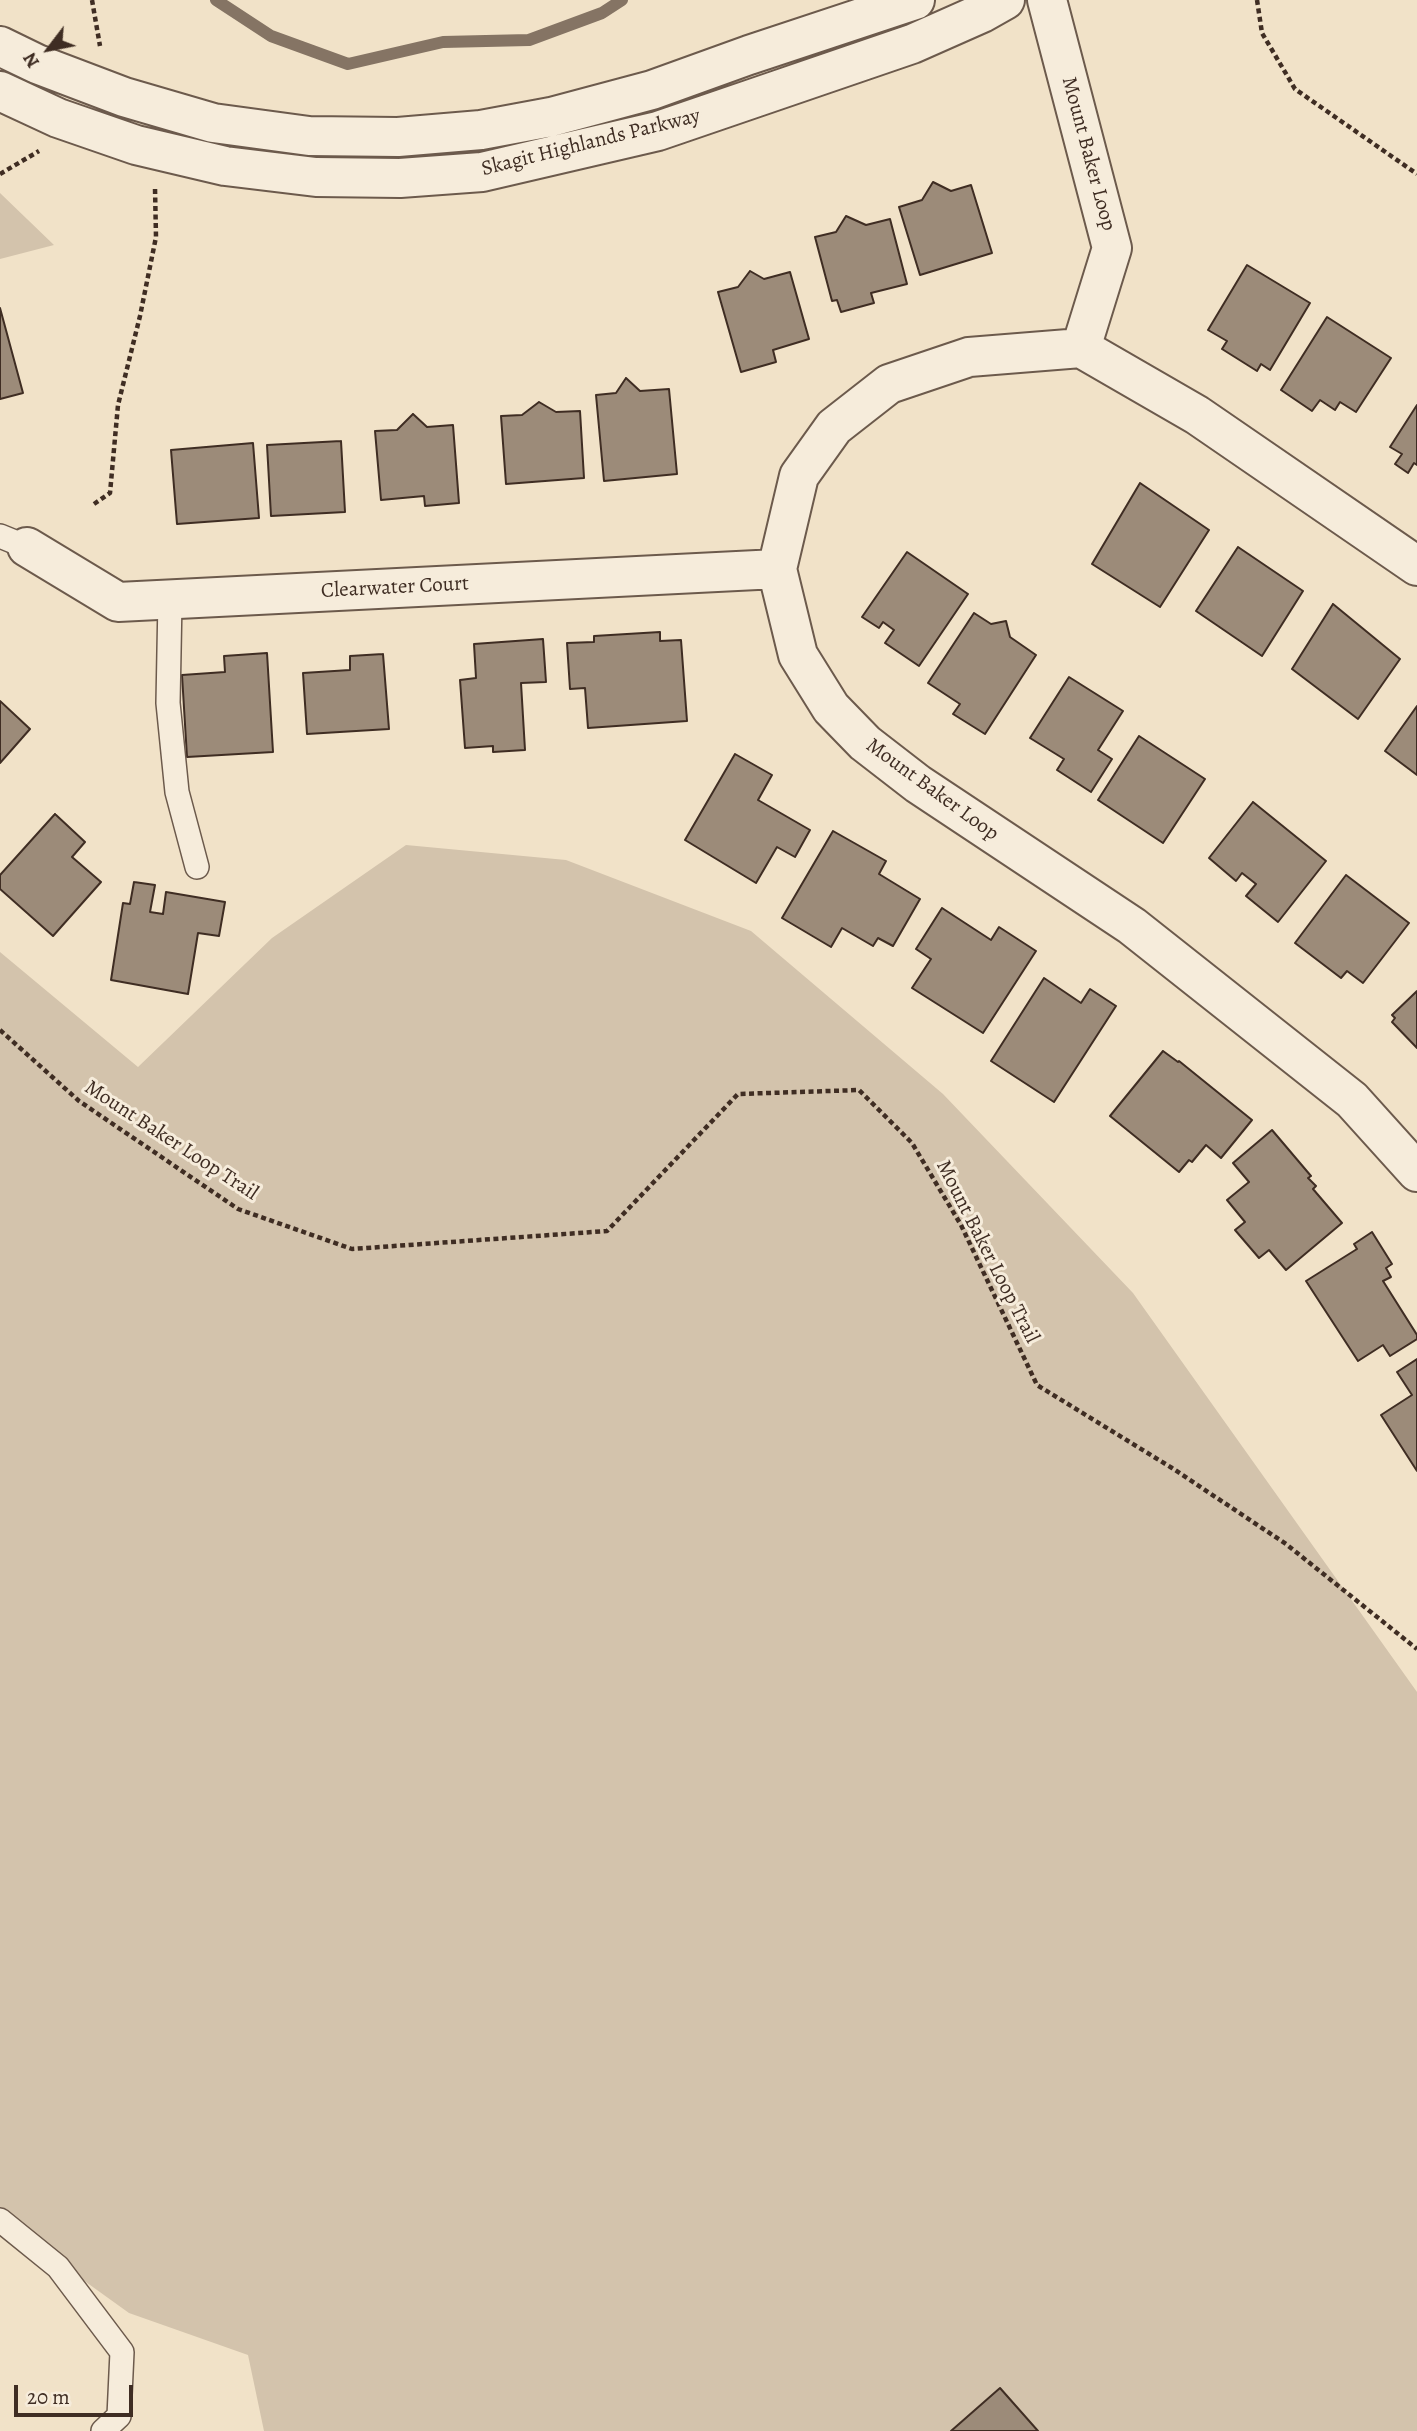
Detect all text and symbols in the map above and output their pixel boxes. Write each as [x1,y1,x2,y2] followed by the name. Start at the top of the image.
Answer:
[14,14,84,84] north arrow
[16,47,46,73] text: N
[1055,74,1121,234] street label: Mount Baker Loop
[479,104,703,182] street label: Skagit Highlands Parkway
[320,572,470,604] street label: Clearwater Court
[861,733,1003,847] street label: Mount Baker Loop
[79,1075,263,1207] street label: Mount Baker Loop Trail
[930,1156,1044,1348] street label: Mount Baker Loop Trail
[18,2372,136,2416] scale bar
[27,2383,70,2411] text: 20 m

